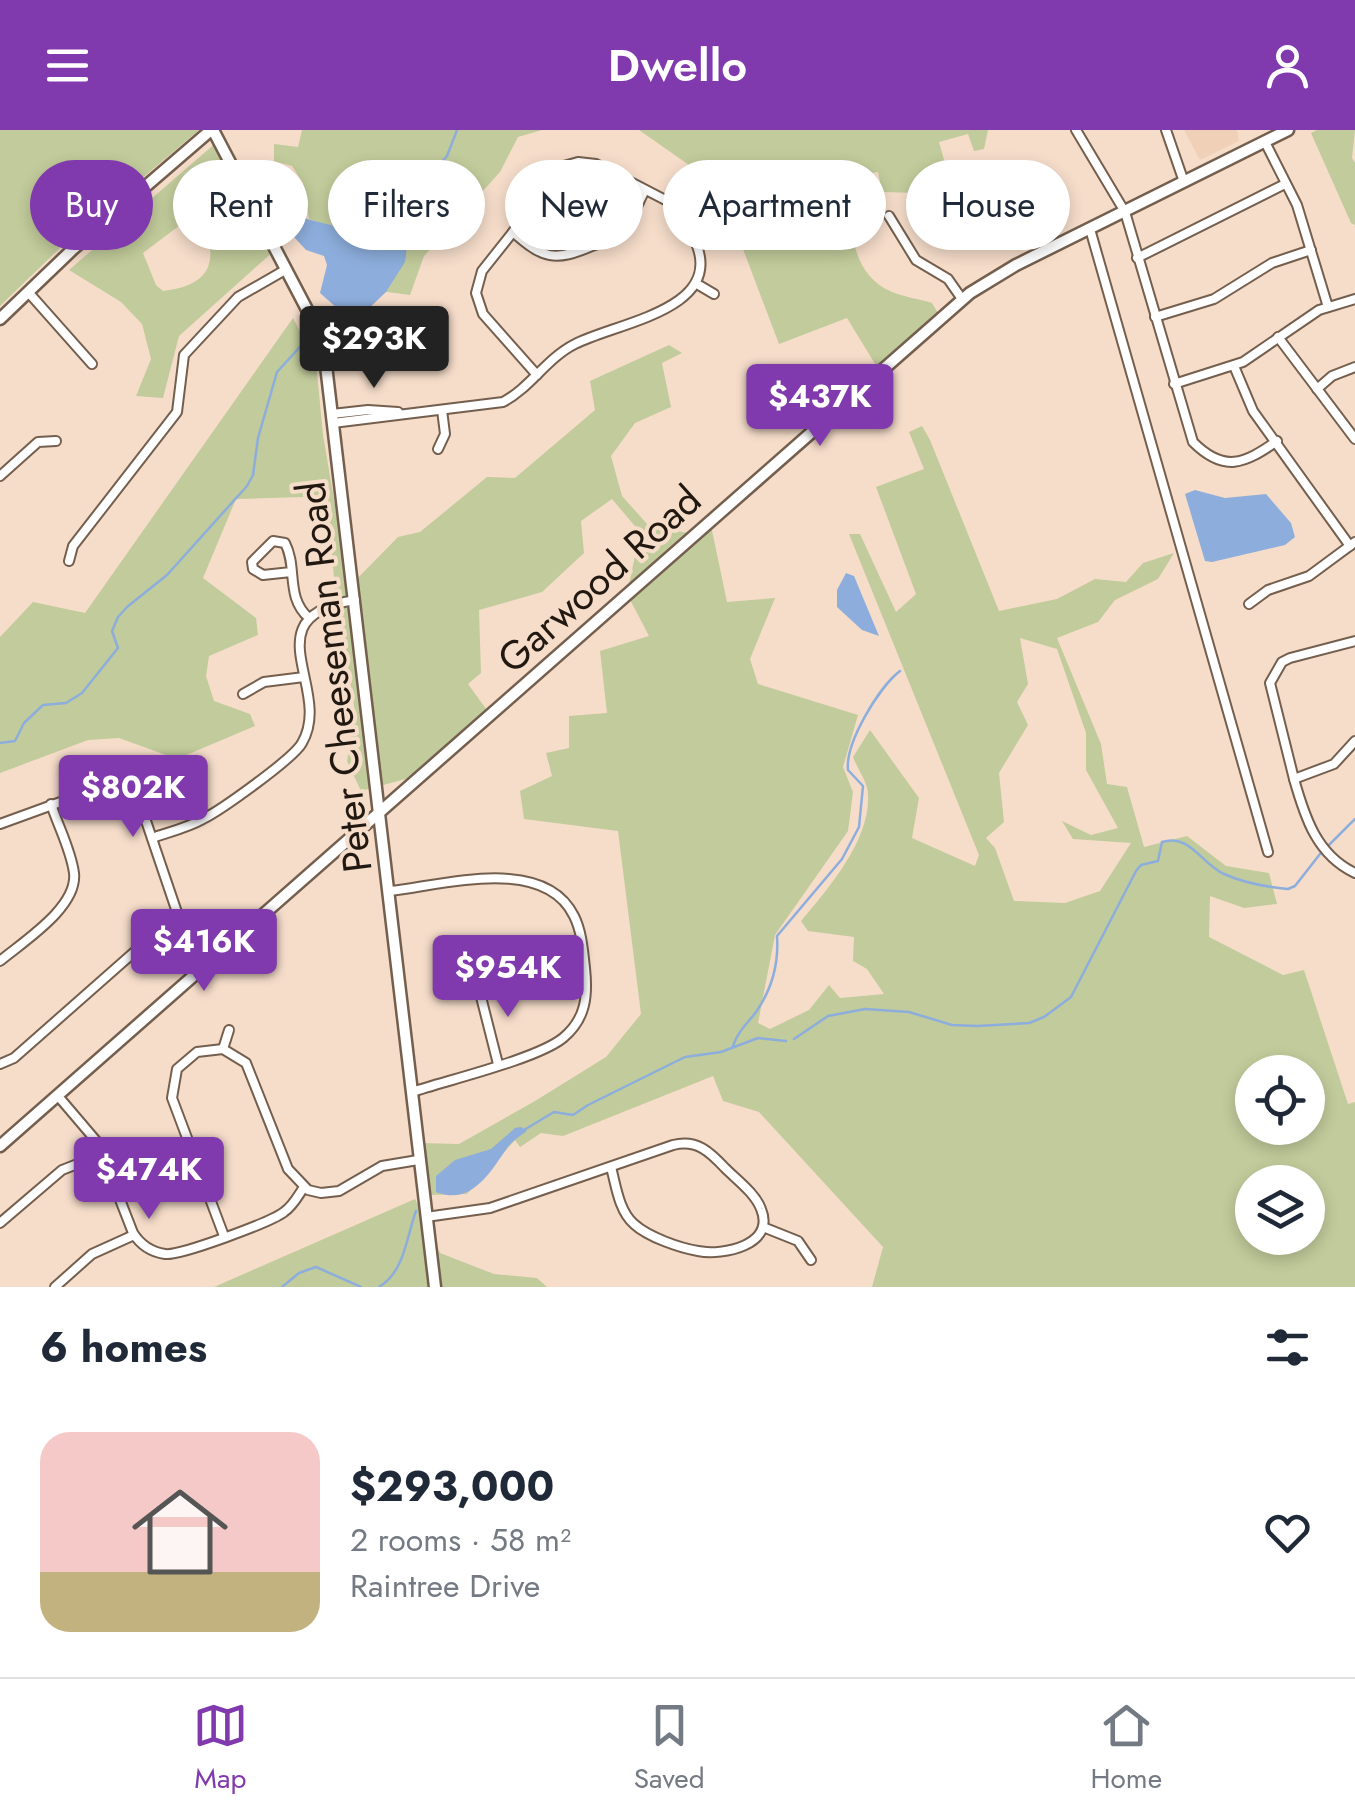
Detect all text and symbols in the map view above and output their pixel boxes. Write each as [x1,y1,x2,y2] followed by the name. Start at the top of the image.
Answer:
[608,33,747,98] text: Dwello
[40,38,95,93] icon: menu
[1260,38,1315,93] icon: person
[30,160,153,250] chip: Buy
[173,160,308,250] chip: Rent
[328,160,485,250] chip: Filters
[505,160,643,250] chip: New
[663,160,886,250] chip: Apartment
[906,160,1070,250] chip: House
[304,306,444,391] pin: $293K
[322,315,426,361] text: $293K
[750,364,890,449] pin: $437K
[768,373,872,419] text: $437K
[484,472,714,686] street label: Garwood Road
[281,478,387,876] street label: Peter Cheeseman Road
[63,755,203,840] pin: $802K
[81,764,185,810] text: $802K
[134,909,274,994] pin: $416K
[153,918,255,964] text: $416K
[438,935,578,1020] pin: $954K
[455,944,561,990] text: $954K
[1235,1055,1325,1255] map controls
[1235,1055,1325,1145] button: locate
[79,1137,219,1222] pin: $474K
[96,1146,202,1192] text: $474K
[1235,1165,1325,1255] button: layers
[40,1317,207,1378] text: 6 homes
[1260,1320,1315,1375] icon: filters
[350,1456,554,1517] text: $293,000
[120,1472,240,1592] icon: home
[1260,1505,1315,1560] icon: heart
[350,1517,571,1563] text: 2 rooms · 58 m²
[350,1563,540,1609] text: Raintree Drive
[193,1698,248,1799] tab: Map
[634,1698,705,1799] tab: Saved
[1090,1698,1162,1799] tab: Home

